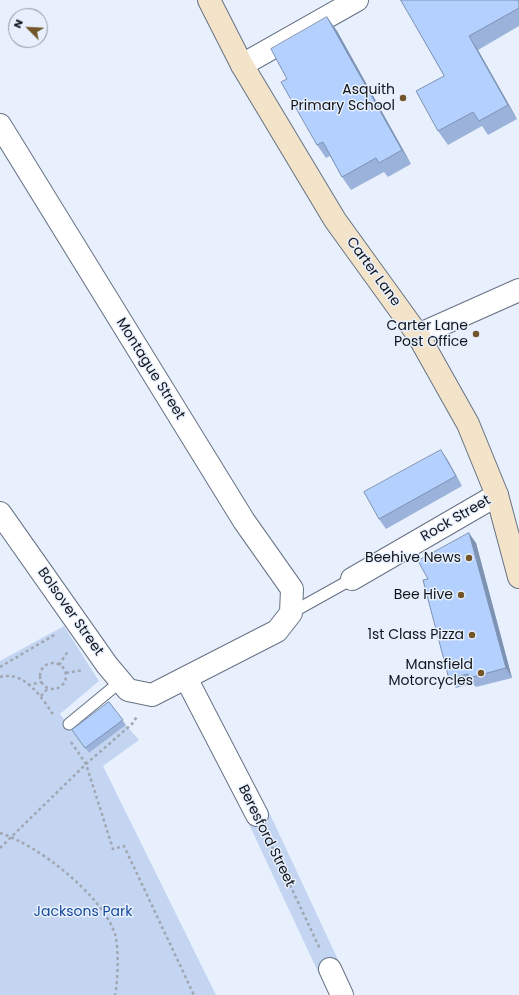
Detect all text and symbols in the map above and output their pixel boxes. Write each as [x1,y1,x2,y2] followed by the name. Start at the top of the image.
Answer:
[8,8,48,48] north arrow
[9,16,27,31] text: N
[290,82,395,114] place label: Asquith Primary School
[398,93,408,103] marker: Asquith Primary School
[342,234,404,310] street label: Carter Lane
[112,315,188,423] street label: Montague Street
[387,318,468,350] place label: Carter Lane Post Office
[471,329,481,339] marker: Carter Lane Post Office
[418,492,494,546] street label: Rock Street
[365,550,461,566] place label: Beehive News
[464,553,474,563] marker: Beehive News
[33,565,107,659] street label: Bolsover Street
[394,587,453,603] place label: Bee Hive
[456,590,466,600] marker: Bee Hive
[368,627,464,643] place label: 1st Class Pizza
[467,630,477,640] marker: 1st Class Pizza
[388,657,473,690] place label: Mansfield Motorcycles
[476,668,486,678] marker: Mansfield Motorcycles
[234,782,298,890] street label: Beresford Street
[34,904,132,920] park label: Jacksons Park

